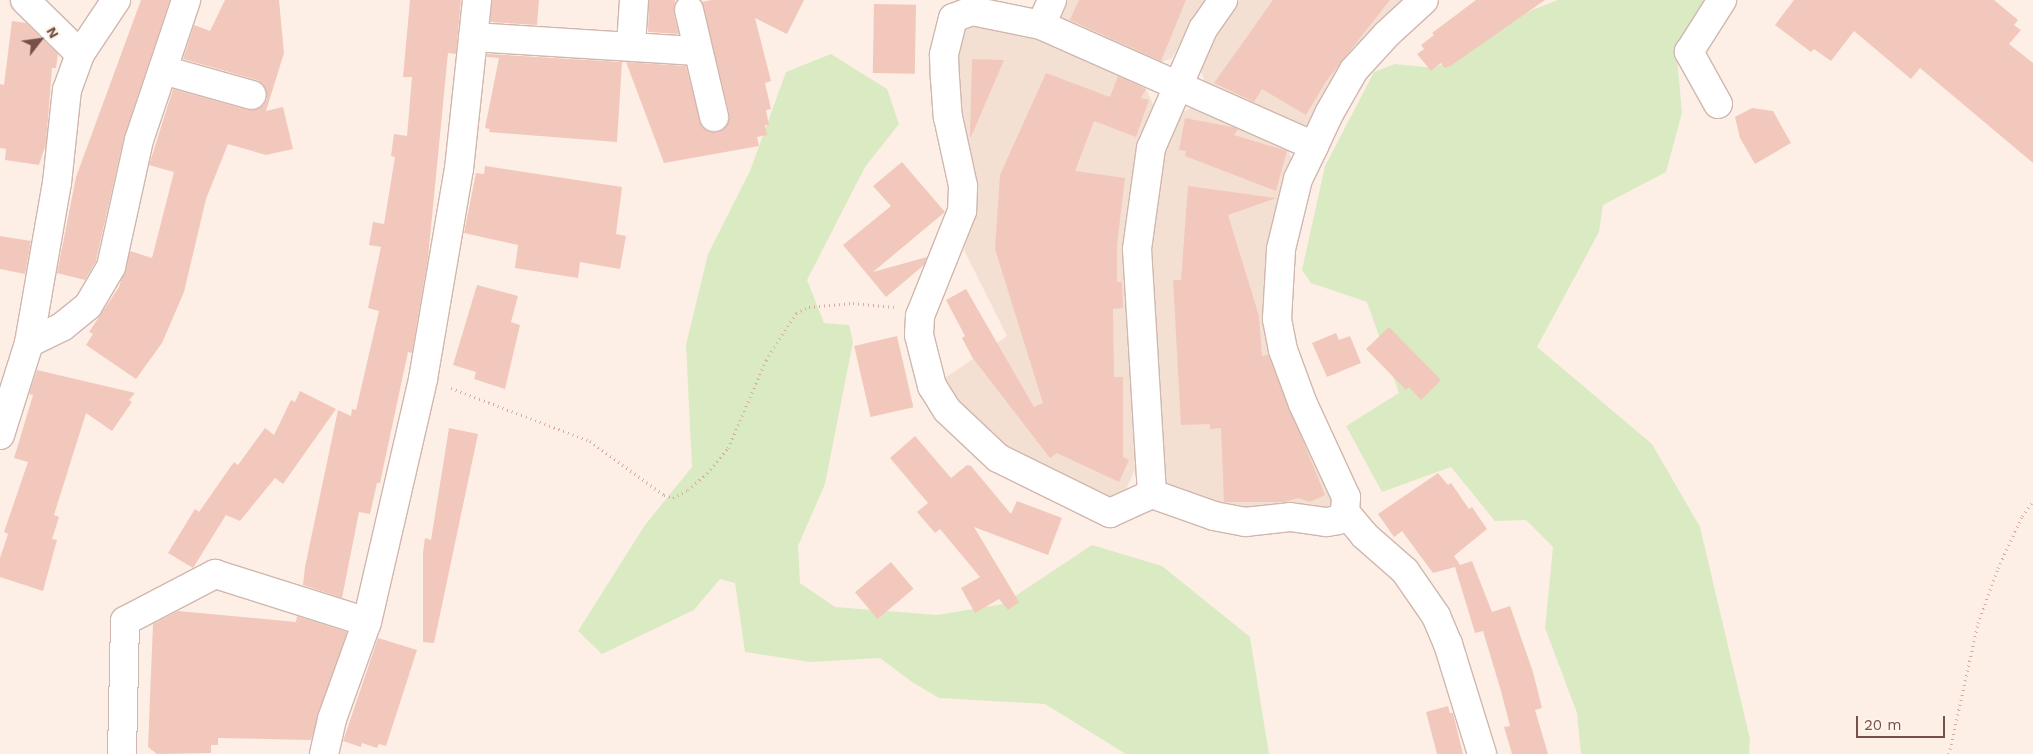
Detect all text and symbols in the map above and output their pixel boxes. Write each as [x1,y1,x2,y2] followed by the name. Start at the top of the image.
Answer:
[15,15,65,65] north arrow
[43,24,63,41] text: N
[1858,706,1947,738] scale bar
[1864,716,1902,734] text: 20 m

